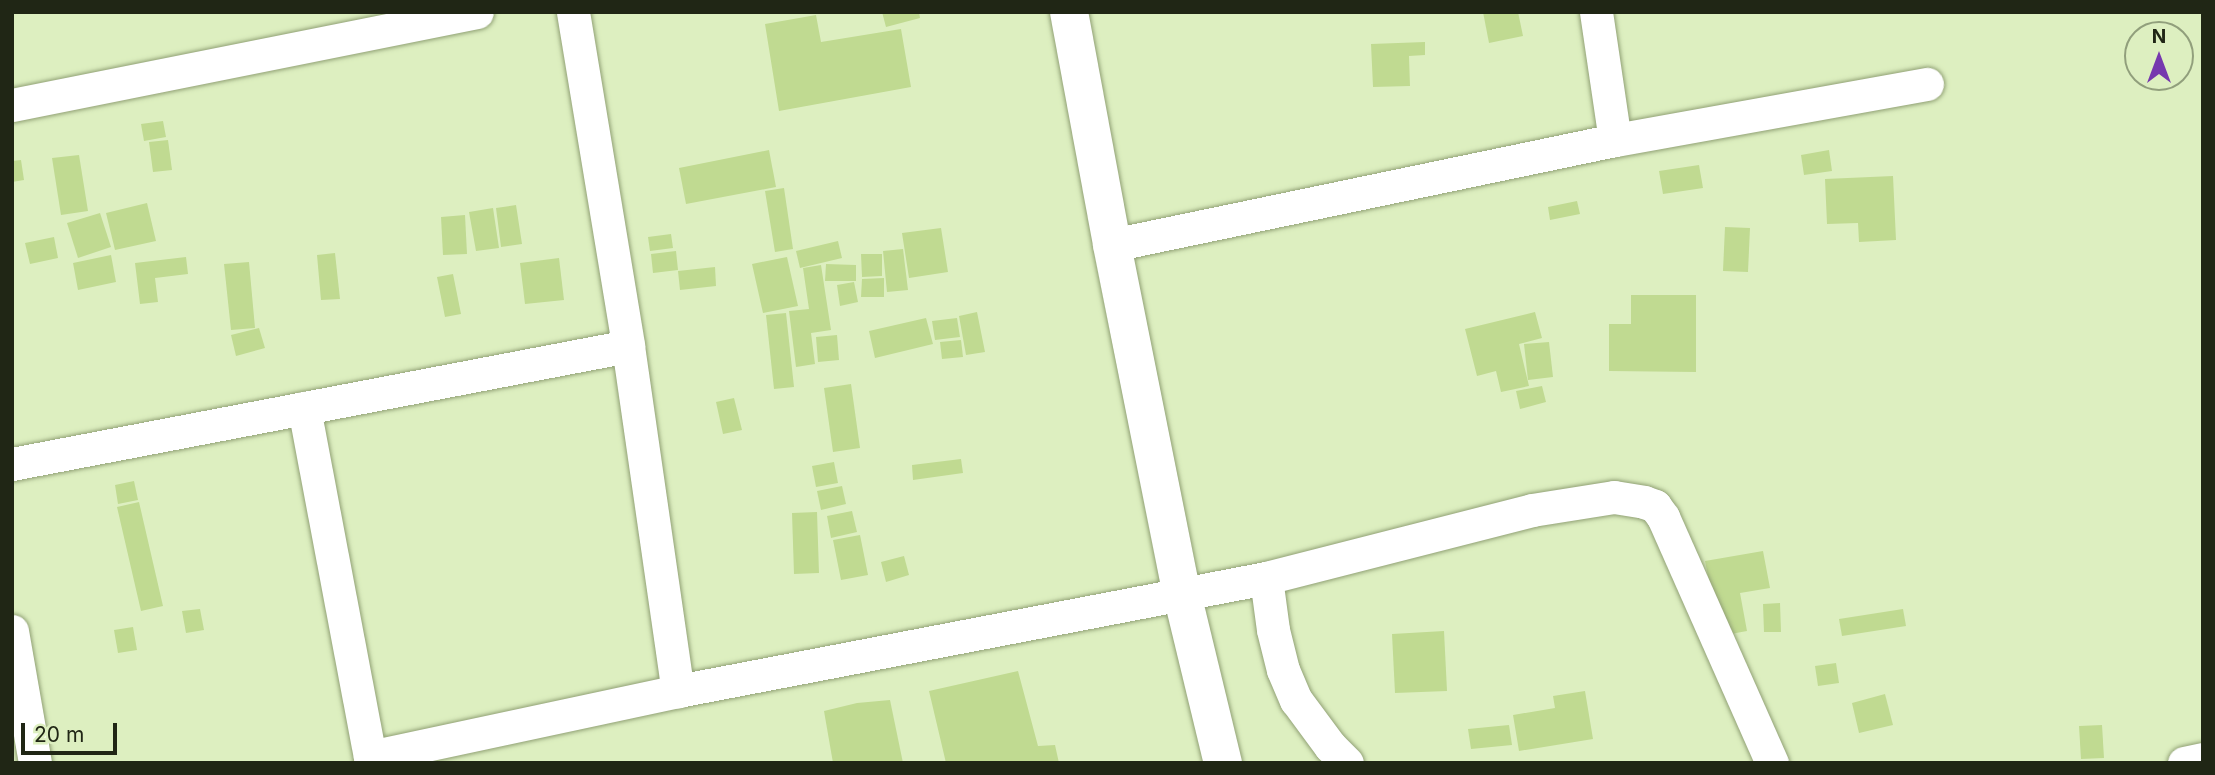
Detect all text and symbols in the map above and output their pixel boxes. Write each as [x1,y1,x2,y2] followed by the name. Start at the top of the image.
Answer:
[2124,21,2194,91] north arrow
[2152,25,2166,48] text: N
[24,708,121,752] scale bar
[34,722,84,747] text: 20 m

